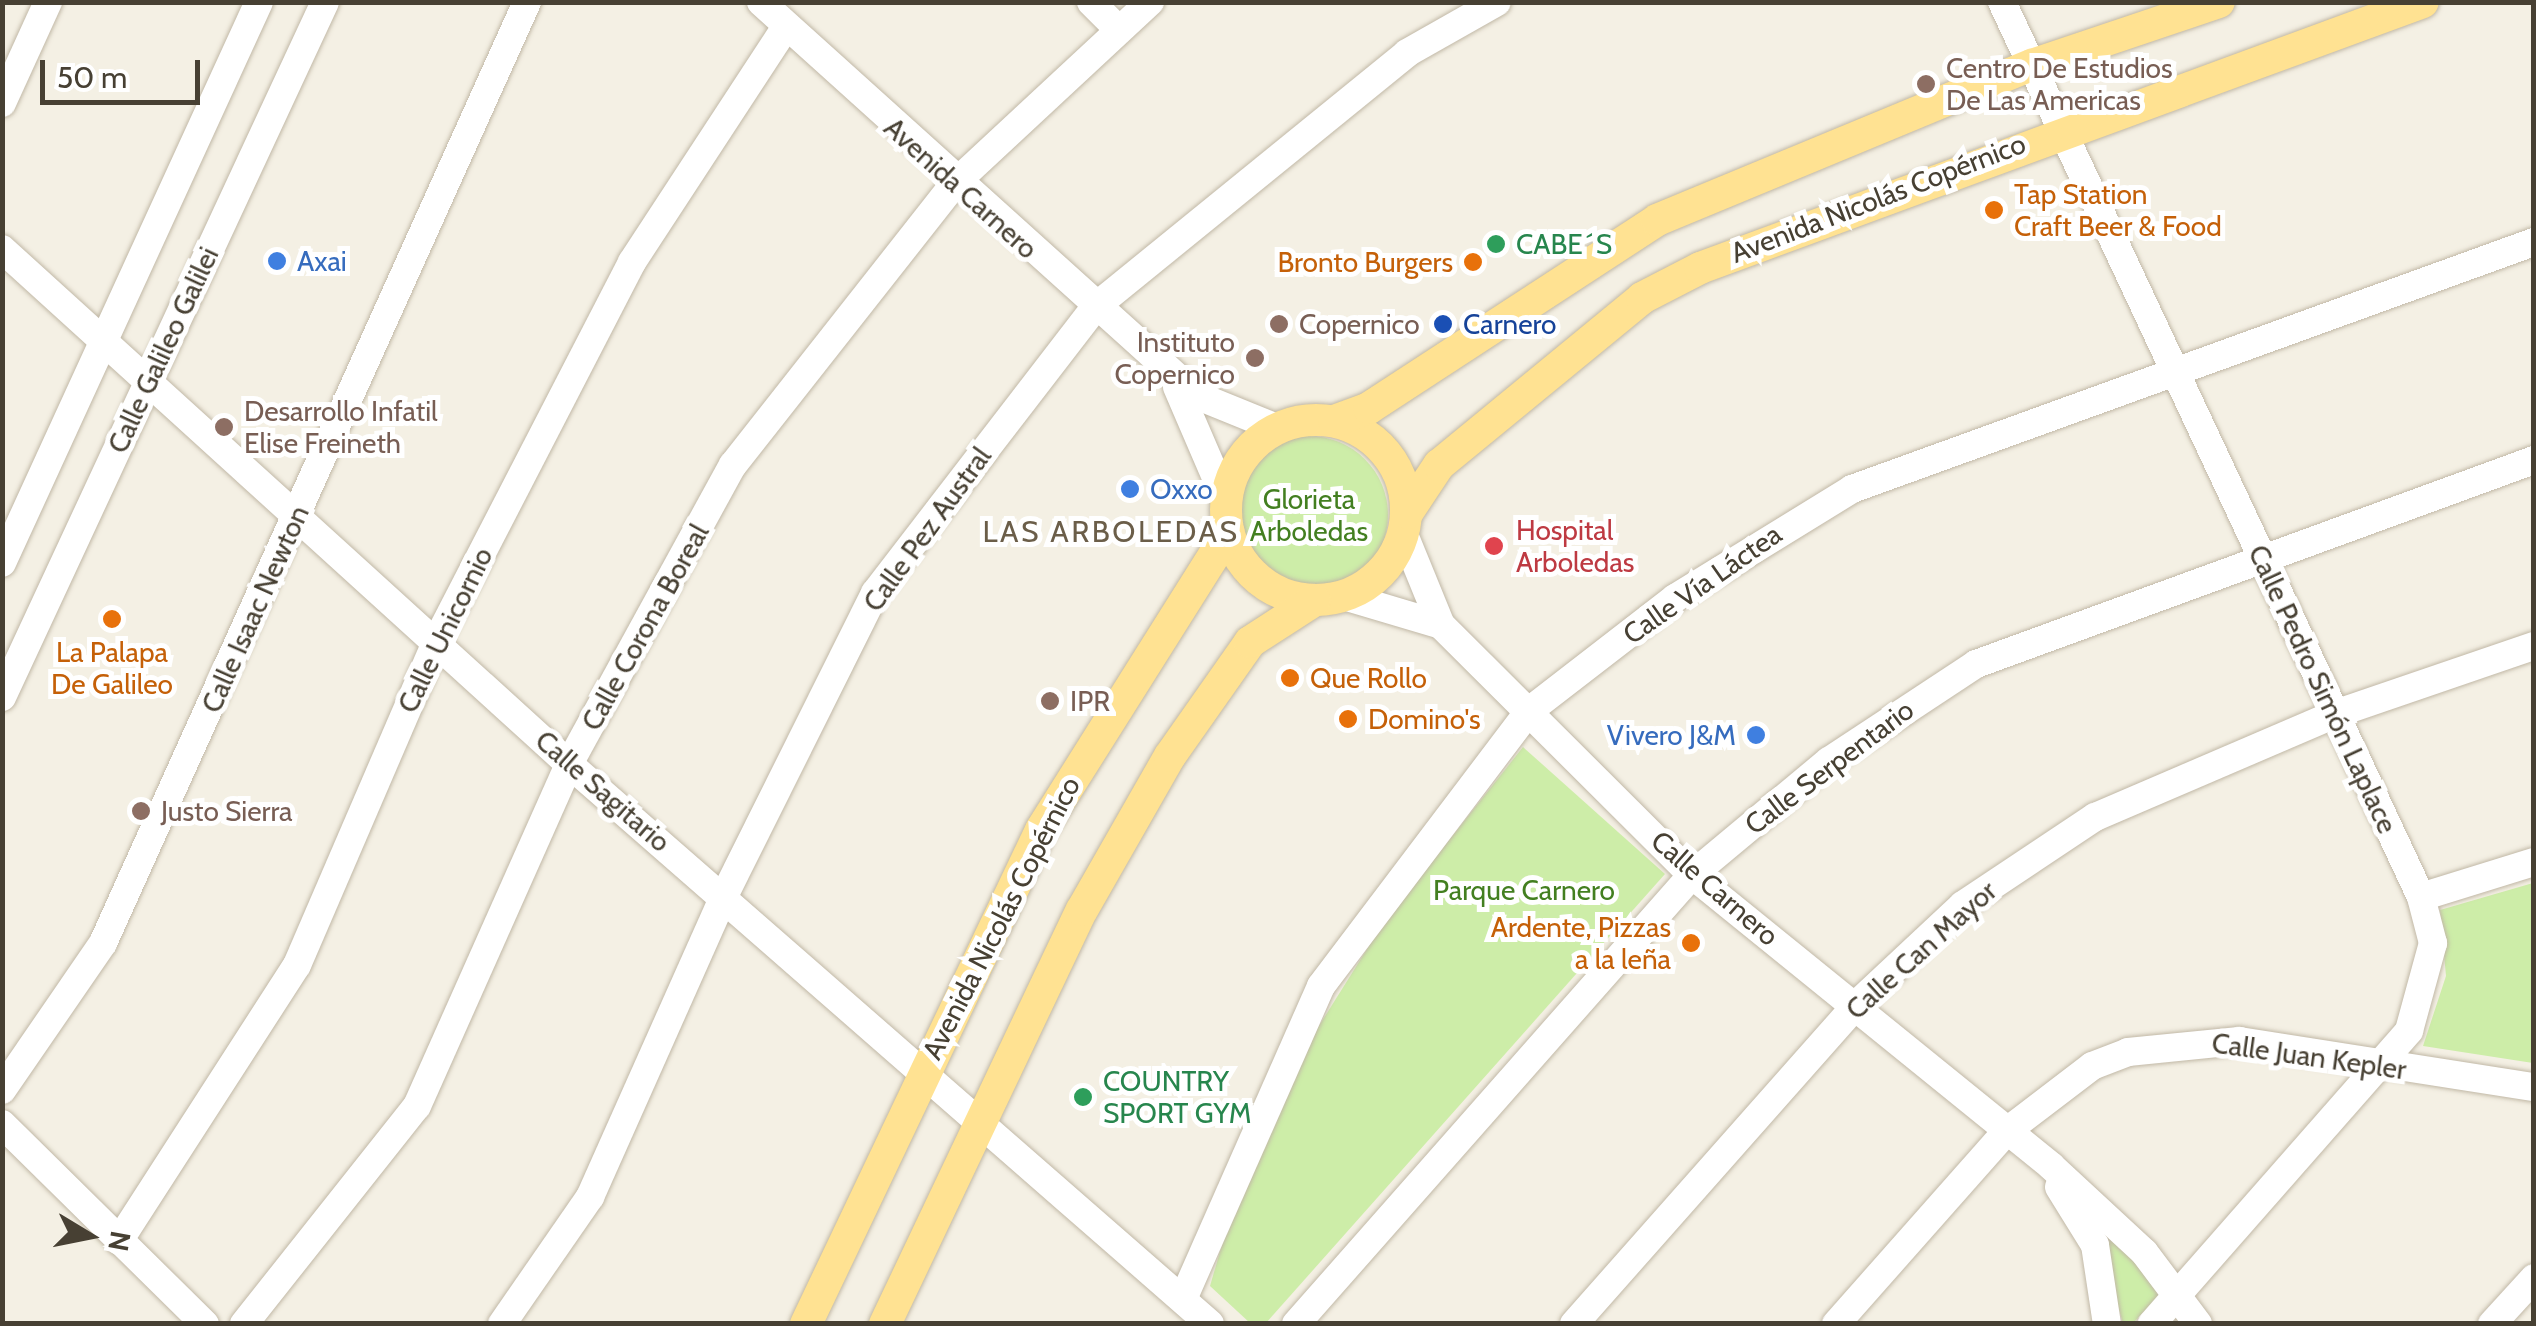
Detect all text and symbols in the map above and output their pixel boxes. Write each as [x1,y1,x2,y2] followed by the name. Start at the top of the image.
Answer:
[45,40,205,102] scale bar
[1946,51,2173,117] place label: Centro De Estudios De Las Americas
[57,59,127,96] text: 50 m
[1915,73,1937,95] marker: Centro De Estudios De Las Americas
[878,110,1044,266] street label: Avenida Carnero
[1726,126,2030,270] street label: Avenida Nicolás Copérnico
[2014,177,2222,243] place label: Tap Station Craft Beer & Food
[1983,199,2005,221] marker: Tap Station Craft Beer & Food
[1516,227,1612,261] place label: CABE´S
[1485,233,1507,255] marker: CABE´S
[101,242,225,458] street label: Calle Galileo Galilei
[297,244,347,278] place label: Axai
[1277,245,1453,279] place label: Bronto Burgers
[266,250,288,272] marker: Axai
[1462,251,1484,273] marker: Bronto Burgers
[1299,307,1420,341] place label: Copernico
[1463,307,1556,341] place label: Carnero
[1268,313,1290,335] marker: Copernico
[1432,313,1454,335] marker: Carnero
[1114,325,1235,391] place label: Instituto Copernico
[1244,347,1266,369] marker: Instituto Copernico
[244,394,438,460] place label: Desarrollo Infatil Elise Freineth
[213,416,235,438] marker: Desarrollo Infatil Elise Freineth
[856,440,998,618] street label: Calle Pez Austral
[1150,472,1213,506] place label: Oxxo
[1119,478,1141,500] marker: Oxxo
[1250,482,1368,548] park label: Glorieta Arboledas
[194,500,316,718] street label: Calle Isaac Newton
[1516,513,1634,579] place label: Hospital Arboledas
[983,514,1239,550] district label: LAS ARBOLEDAS
[1616,517,1788,651] street label: Calle Vía Láctea
[574,518,716,736] street label: Calle Corona Boreal
[1481,533,1507,559] marker: Hospital Arboledas
[2241,540,2405,838] street label: Calle Pedro Simón Laplace
[391,542,499,718] street label: Calle Unicornio
[101,608,123,630] marker: La Palapa De Galileo
[51,635,173,701] place label: La Palapa De Galileo
[1310,661,1427,695] place label: Que Rollo
[1279,667,1301,689] marker: Que Rollo
[1070,684,1110,718] place label: IPR
[1039,690,1061,712] marker: IPR
[1738,693,1920,841] street label: Calle Serpentario
[1368,702,1481,736] place label: Domino's
[1337,708,1359,730] marker: Domino's
[1607,718,1736,752] place label: Vivero J&M
[529,723,677,859] street label: Calle Sagitario
[1745,724,1767,746] marker: Vivero J&M
[915,771,1087,1065] street label: Avenida Nicolás Copérnico
[161,794,293,828] place label: Justo Sierra
[130,800,152,822] marker: Justo Sierra
[1644,824,1786,952] street label: Calle Carnero
[1433,873,1615,907] park label: Parque Carnero
[1839,874,2003,1026] street label: Calle Can Mayor
[1491,910,1671,976] place label: Ardente, Pizzas a la leña
[1680,932,1702,954] marker: Ardente, Pizzas a la leña
[2210,1026,2408,1086] street label: Calle Juan Kepler
[1103,1064,1251,1130] place label: COUNTRY SPORT GYM
[1072,1086,1094,1108] marker: COUNTRY SPORT GYM
[40,1186,140,1286] north arrow
[101,1229,138,1254] text: N

